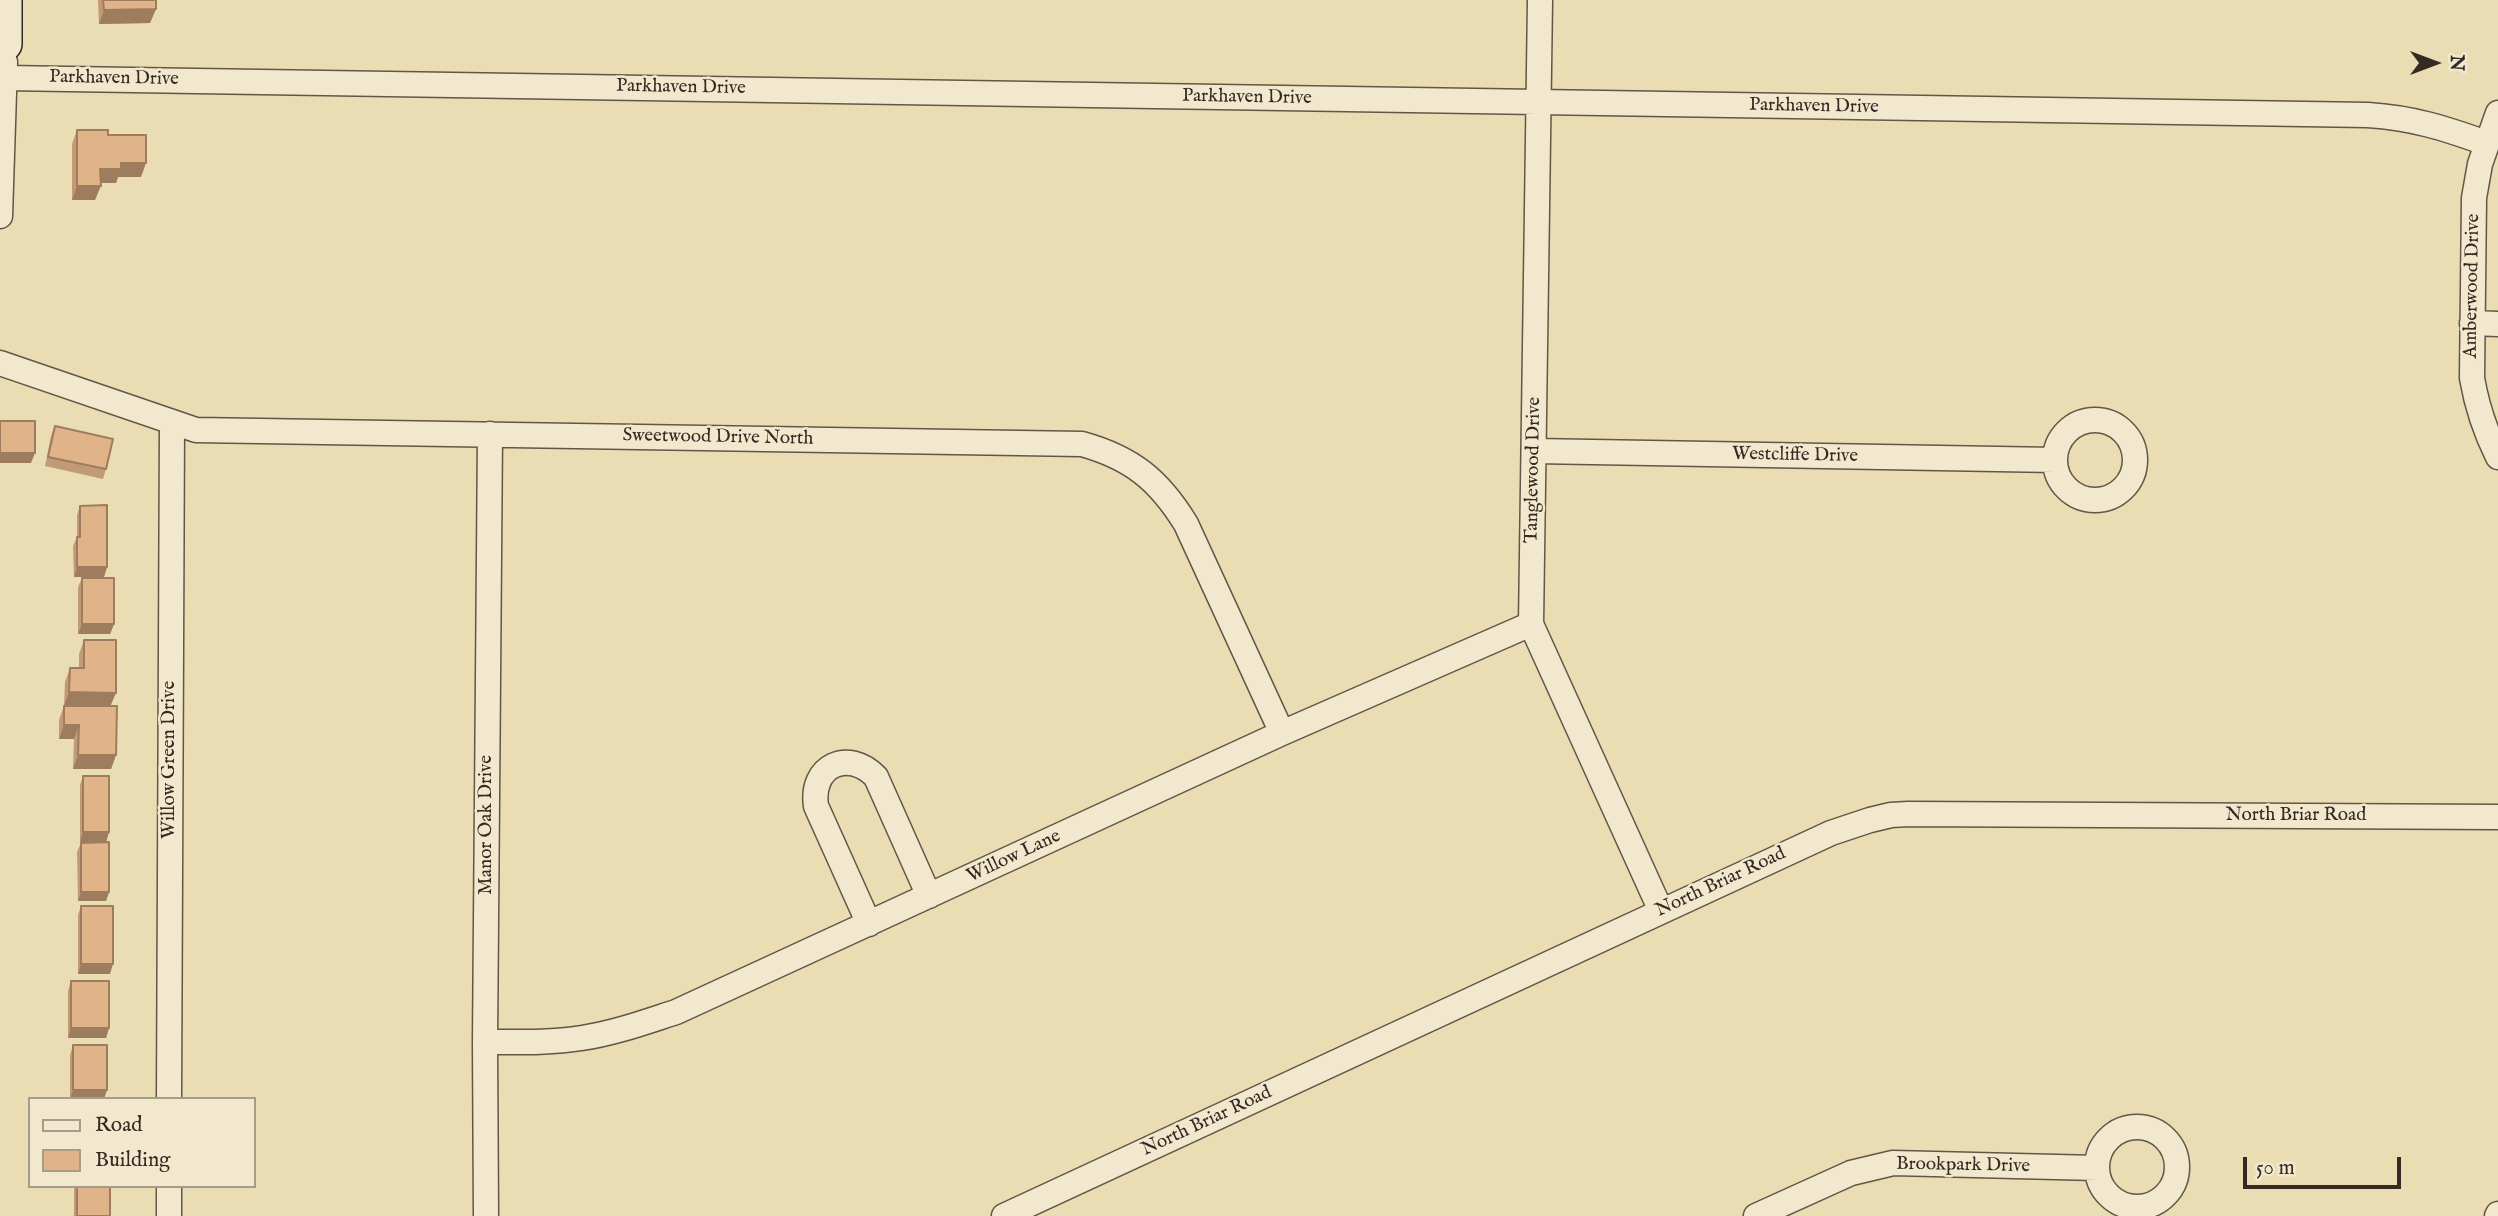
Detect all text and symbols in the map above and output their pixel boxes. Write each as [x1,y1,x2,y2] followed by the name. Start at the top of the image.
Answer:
[2400,28,2470,98] north arrow
[2444,55,2468,71] text: N
[49,66,179,92] street label: Parkhaven Drive
[616,75,746,101] street label: Parkhaven Drive
[1182,85,1312,111] street label: Parkhaven Drive
[1749,94,1879,120] street label: Parkhaven Drive
[2460,213,2486,359] street label: Amberwood Drive
[1521,397,1547,543] street label: Tanglewood Drive
[622,425,814,451] street label: Sweetwood Drive North
[1732,444,1858,468] street label: Westcliffe Drive
[159,681,181,839] street label: Willow Green Drive
[476,755,498,895] street label: Manor Oak Drive
[2226,805,2366,827] street label: North Briar Road
[964,825,1064,889] street label: Willow Lane
[1652,843,1790,923] street label: North Briar Road
[1138,1082,1276,1162] street label: North Briar Road
[28,1097,256,1188] legend
[95,1112,142,1139] text: Road
[2246,1142,2404,1186] scale bar
[95,1147,170,1174] text: Building
[1896,1153,2030,1179] street label: Brookpark Drive
[2256,1155,2295,1182] text: 50 m

